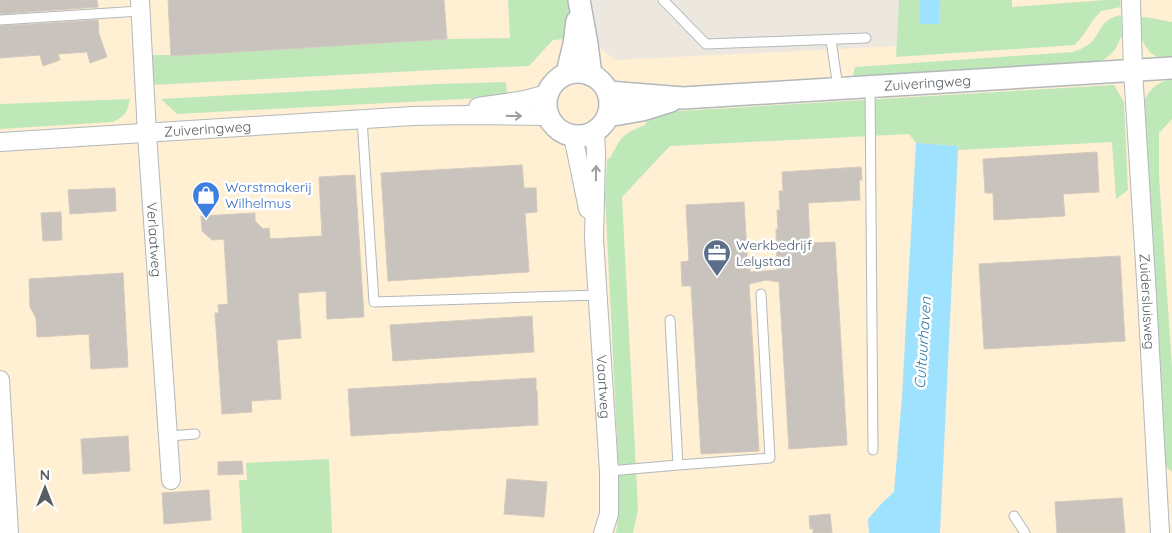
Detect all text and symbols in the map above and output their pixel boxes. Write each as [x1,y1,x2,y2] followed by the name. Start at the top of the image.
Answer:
[883,71,972,95] street label: Zuiveringweg
[506,111,522,121] one-way arrow
[163,117,252,141] street label: Zuiveringweg
[591,165,600,181] one-way arrow
[225,178,312,212] place label: Worstmakerij Wilhelmus
[191,180,221,219] shop icon: Worstmakerij Wilhelmus
[143,201,166,278] street label: Verlaatweg
[736,236,812,270] place label: Werkbedrijf Lelystad
[702,238,732,277] office icon: Werkbedrijf Lelystad
[1135,253,1159,350] street label: Zuidersluisweg
[910,296,935,390] water label: Cultuurhaven
[592,354,615,419] street label: Vaartweg
[20,463,70,513] north arrow
[40,466,50,484] text: N

